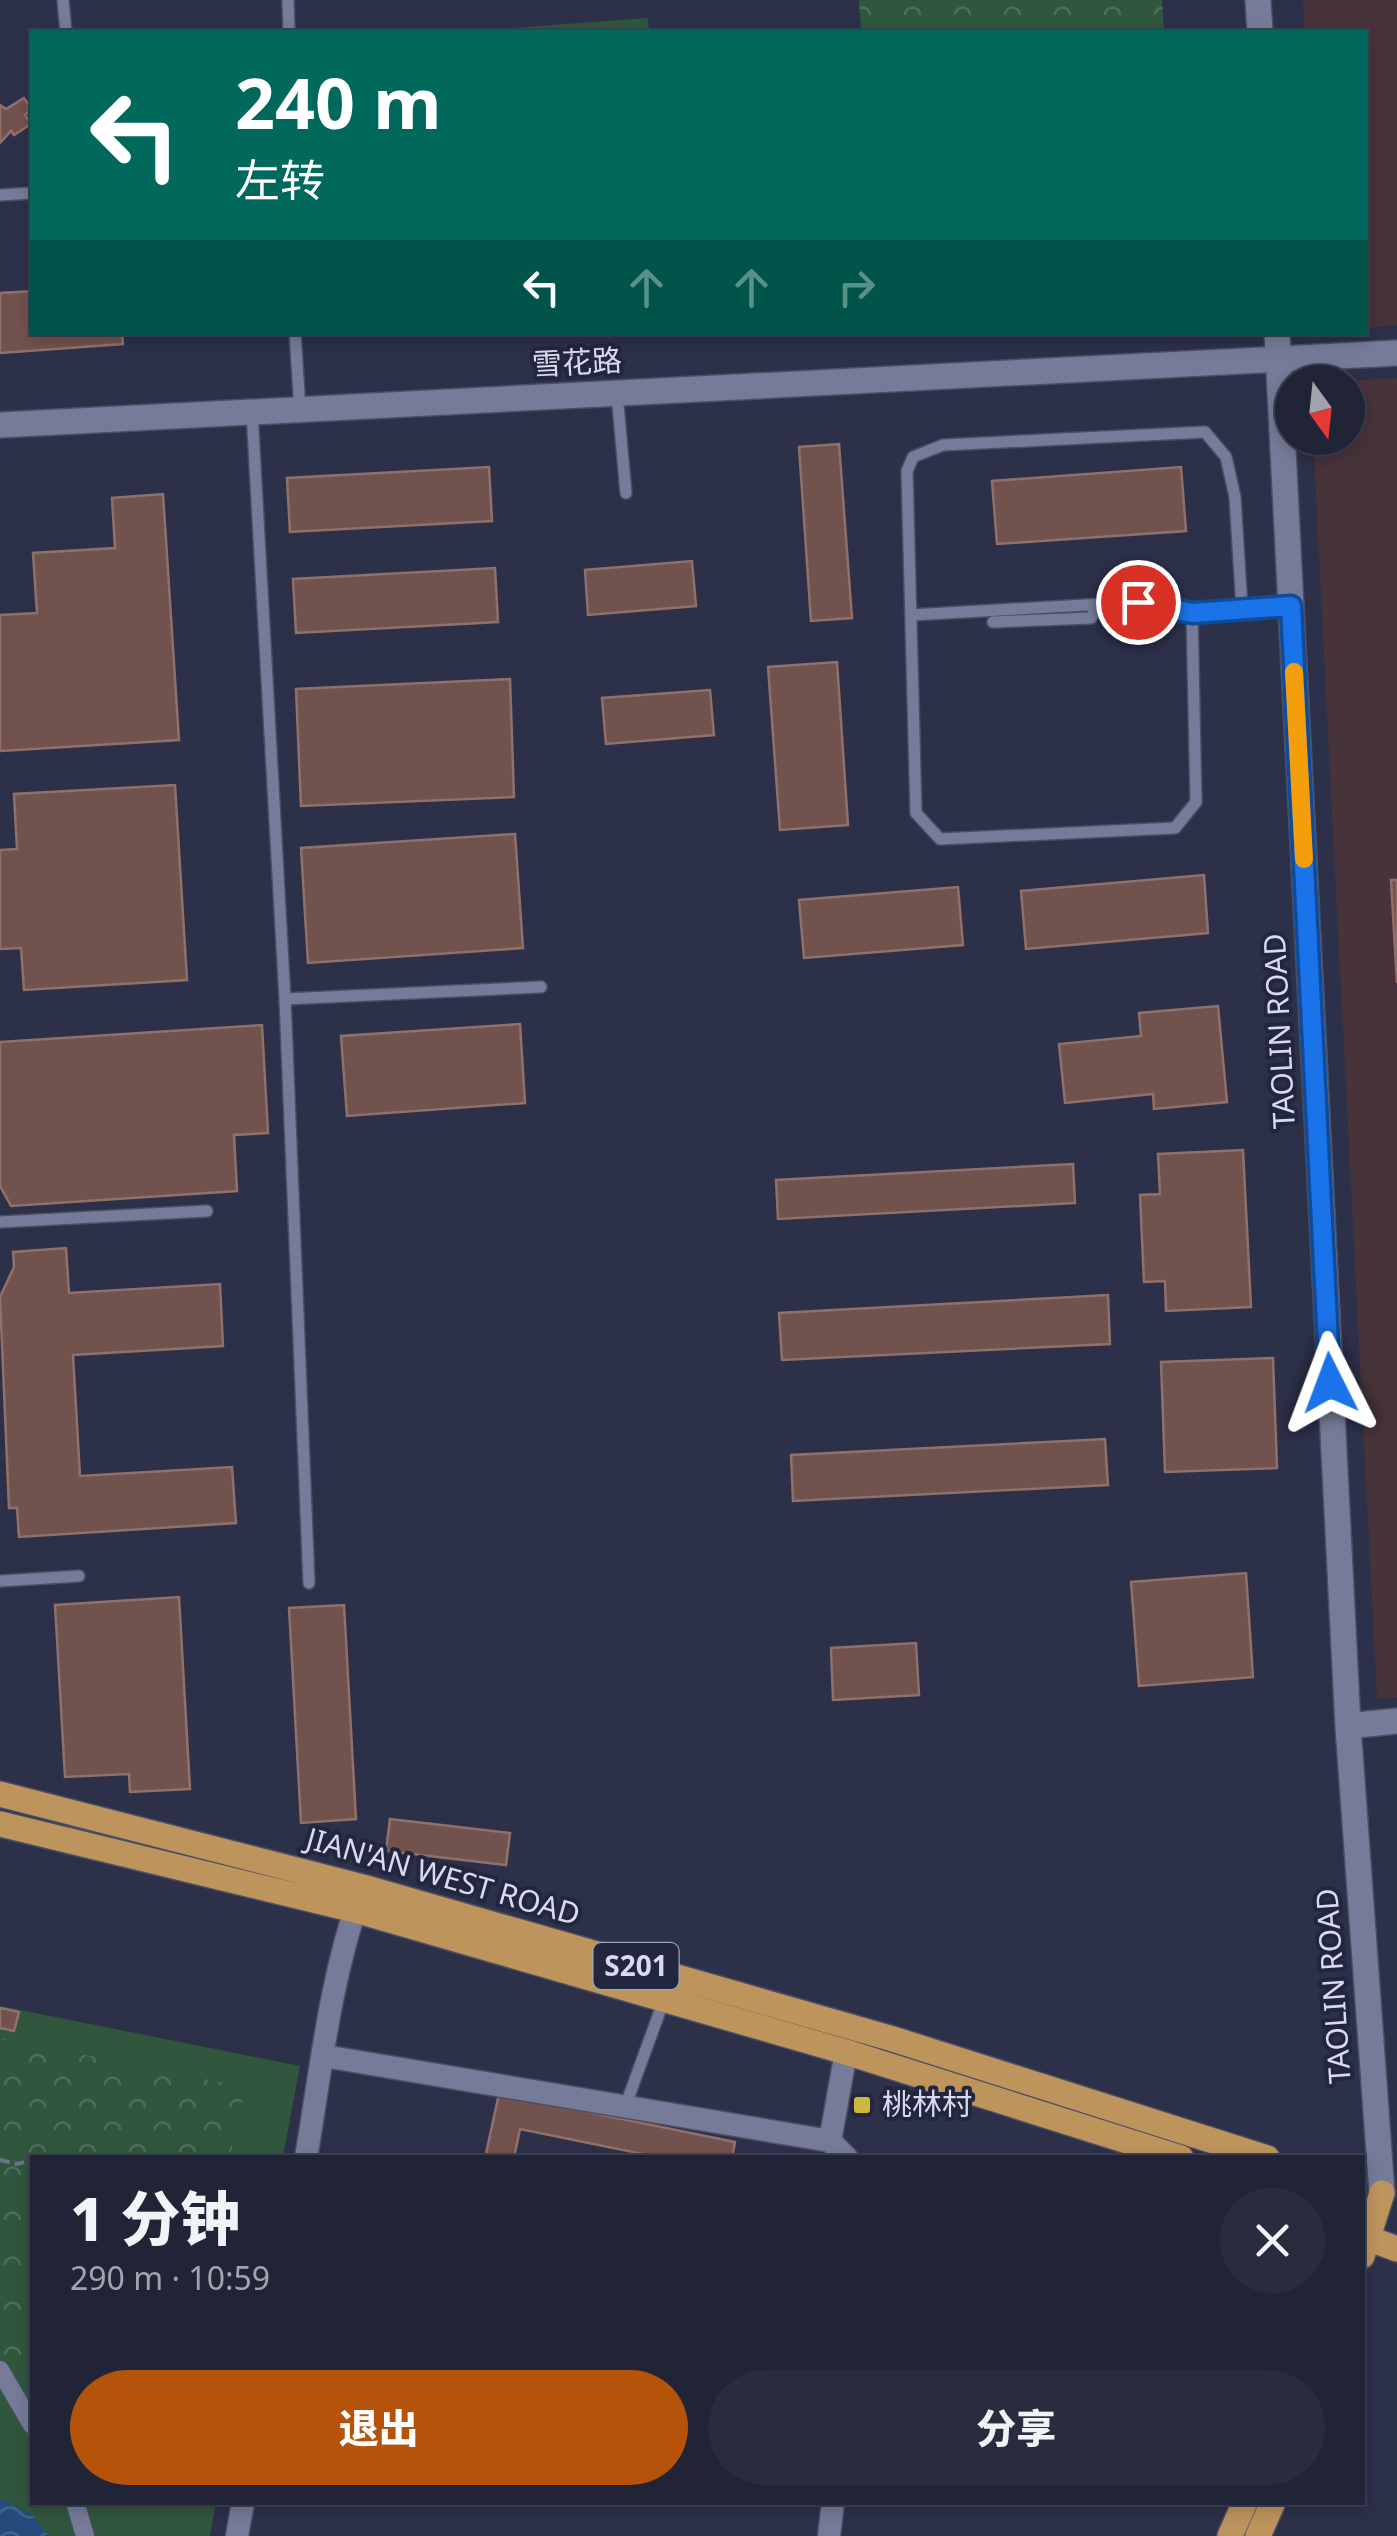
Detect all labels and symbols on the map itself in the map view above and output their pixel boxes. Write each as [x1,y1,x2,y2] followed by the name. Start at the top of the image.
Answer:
[531,339,623,384] street label: 雪花路
[1275,365,1365,455] north arrow
[1096,560,1181,645] pin
[1253,932,1304,1130] street label: TAOLIN ROAD
[1278,1331,1382,1435] position arrow
[299,1816,585,1934] street label: JIAN'AN WEST ROAD
[1305,1887,1360,2085] street label: TAOLIN ROAD
[594,1943,678,1989] road number: S201
[882,2083,972,2124] place label: 桃林村
[851,2094,873,2116] marker: 桃林村

